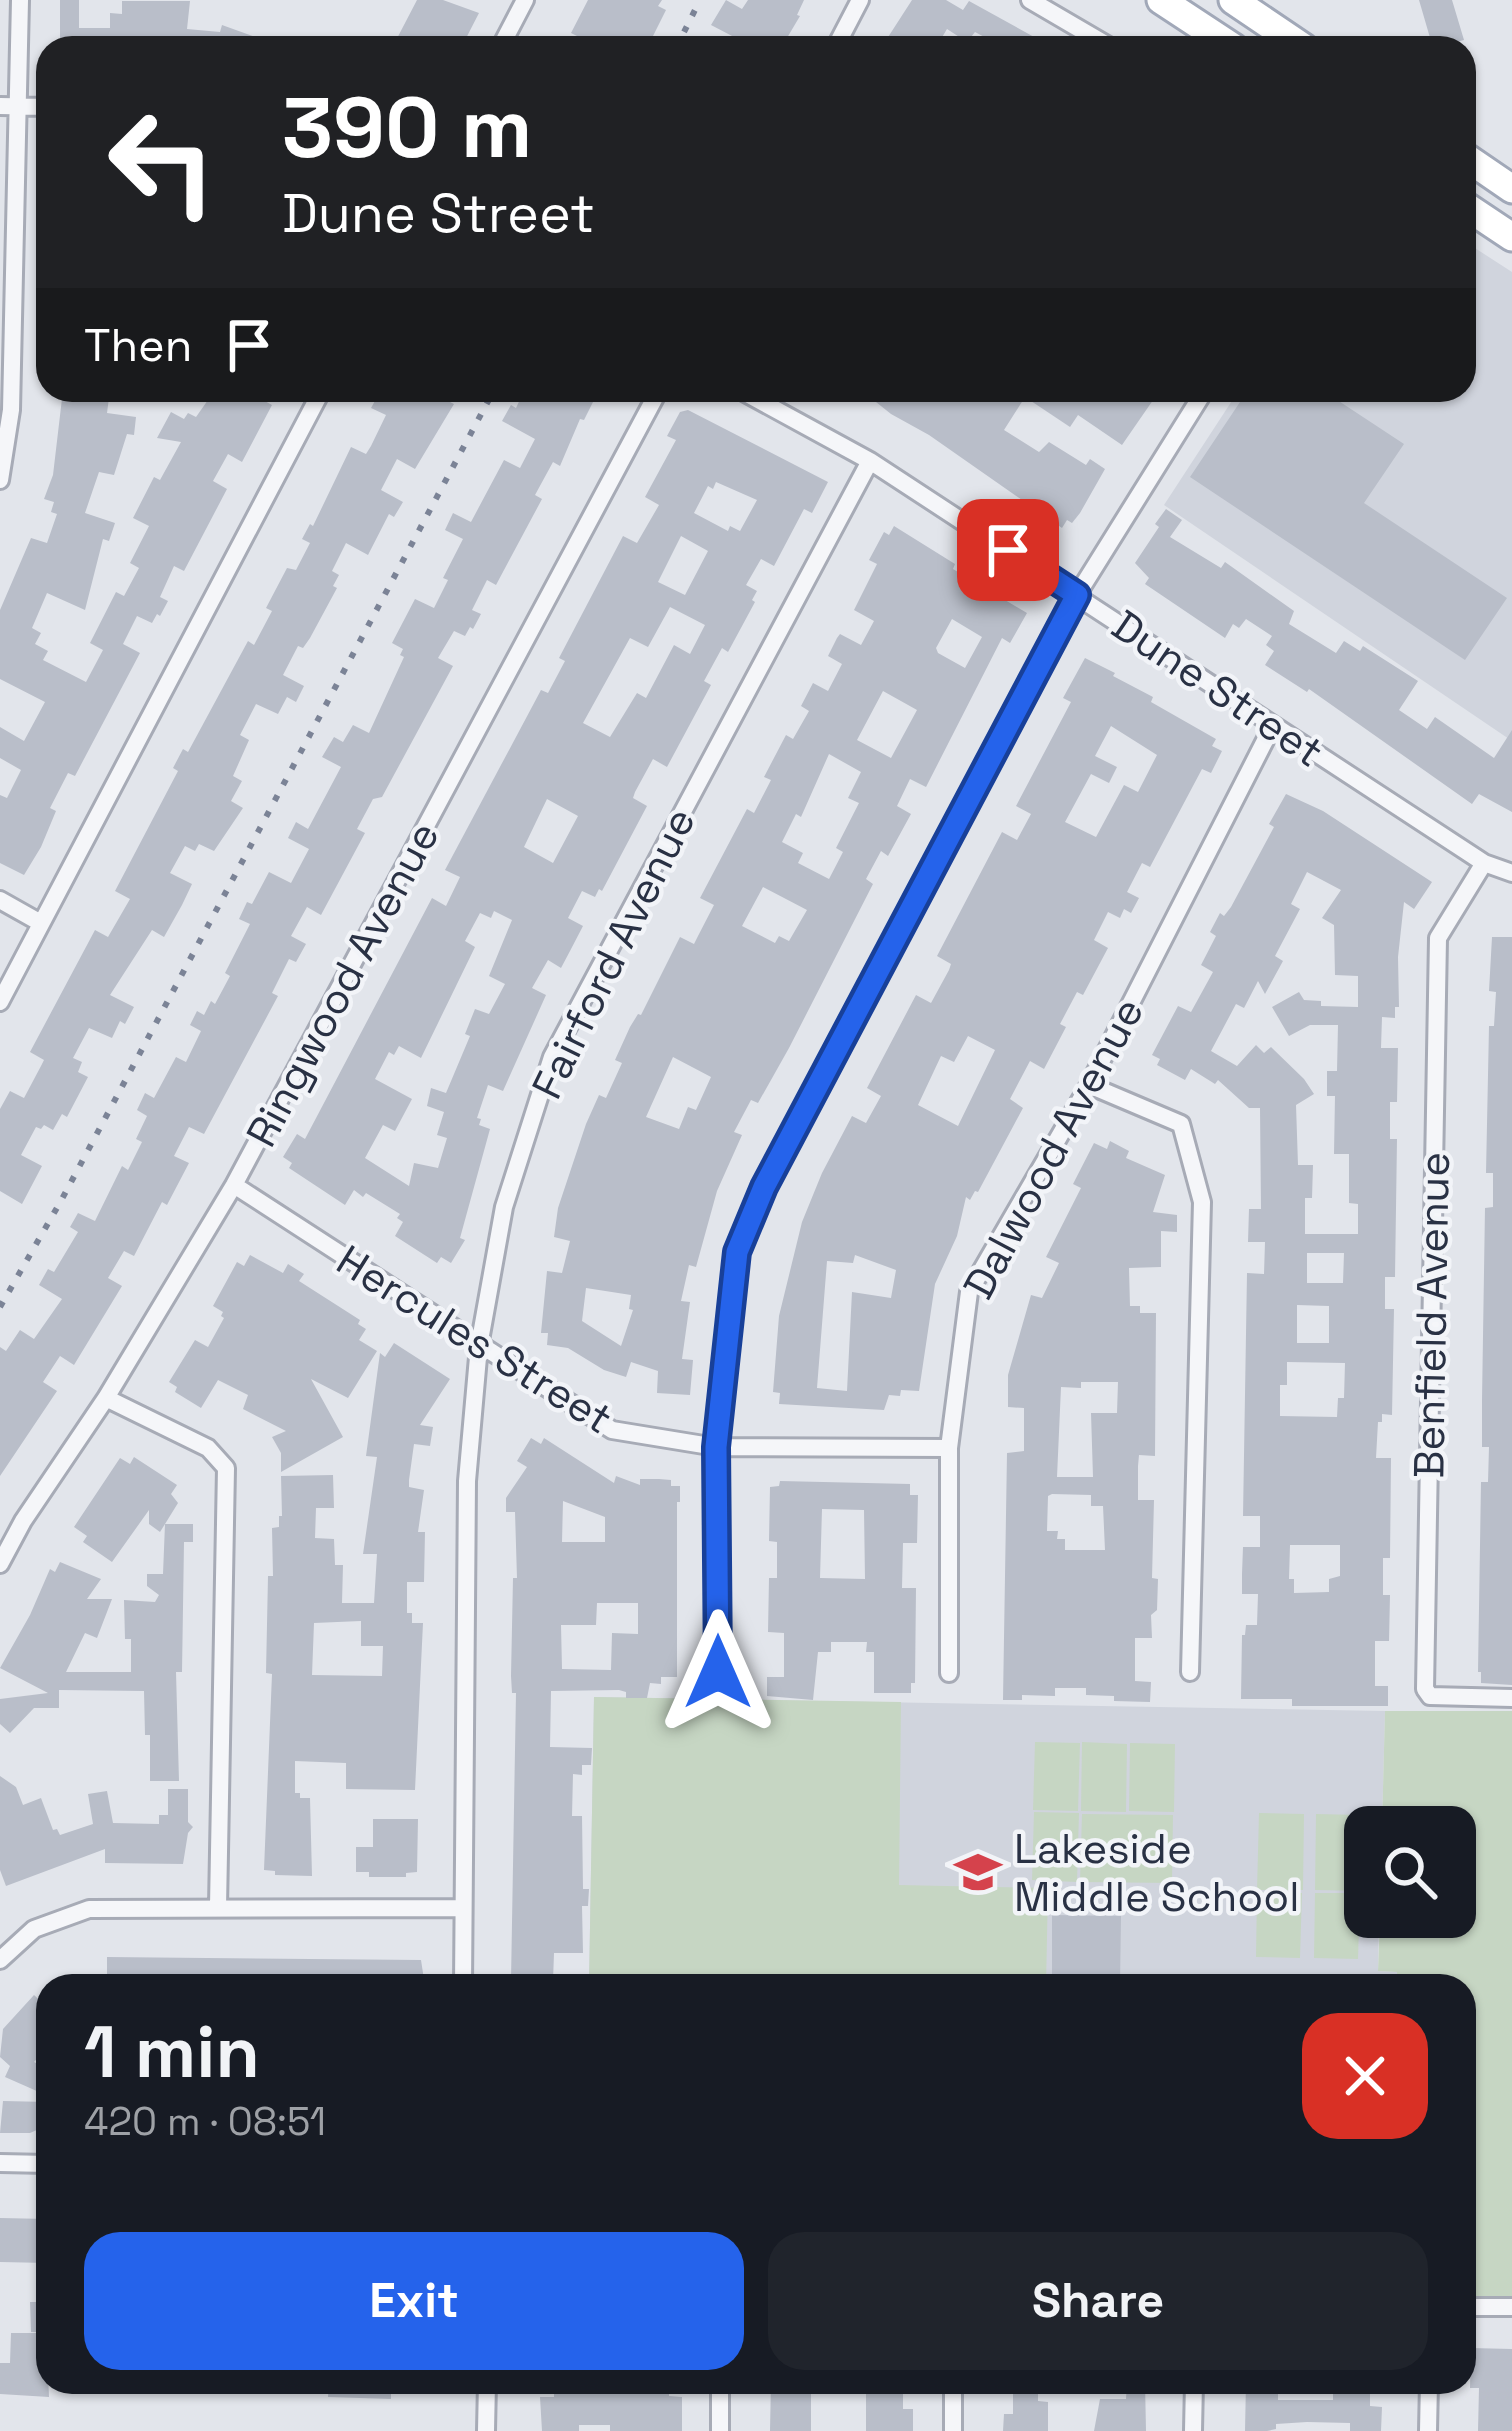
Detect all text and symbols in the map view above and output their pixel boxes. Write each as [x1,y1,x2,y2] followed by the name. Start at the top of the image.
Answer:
[282,74,533,182] text: 390 m
[84,84,240,240] icon: left
[282,179,595,248] text: Dune Street
[216,312,282,378] icon: arrive
[84,317,192,374] text: Then
[957,499,1059,601] pin
[975,517,1041,583] icon: arrive
[1102,598,1333,778] street label: Dune Street
[520,799,707,1107] street label: Fairford Avenue
[234,813,450,1156] street label: Ringwood Avenue
[952,989,1155,1308] street label: Dalwood Avenue
[1402,1151,1461,1479] street label: Benfield Avenue
[327,1234,622,1445] street label: Hercules Street
[655,1609,781,1735] position arrow
[1344,1806,1476,1938] map controls
[1344,1806,1476,1938] button: search
[1014,1822,1299,1923] place label: Lakeside Middle School
[953,1847,1003,1897] school or university icon: Lakeside Middle School
[84,2006,260,2098] text: 1 min
[1302,2013,1428,2139] button: close
[84,2097,326,2146] text: 420 m · 08:51
[84,2232,744,2370] button: Exit
[768,2232,1428,2370] button: Share

